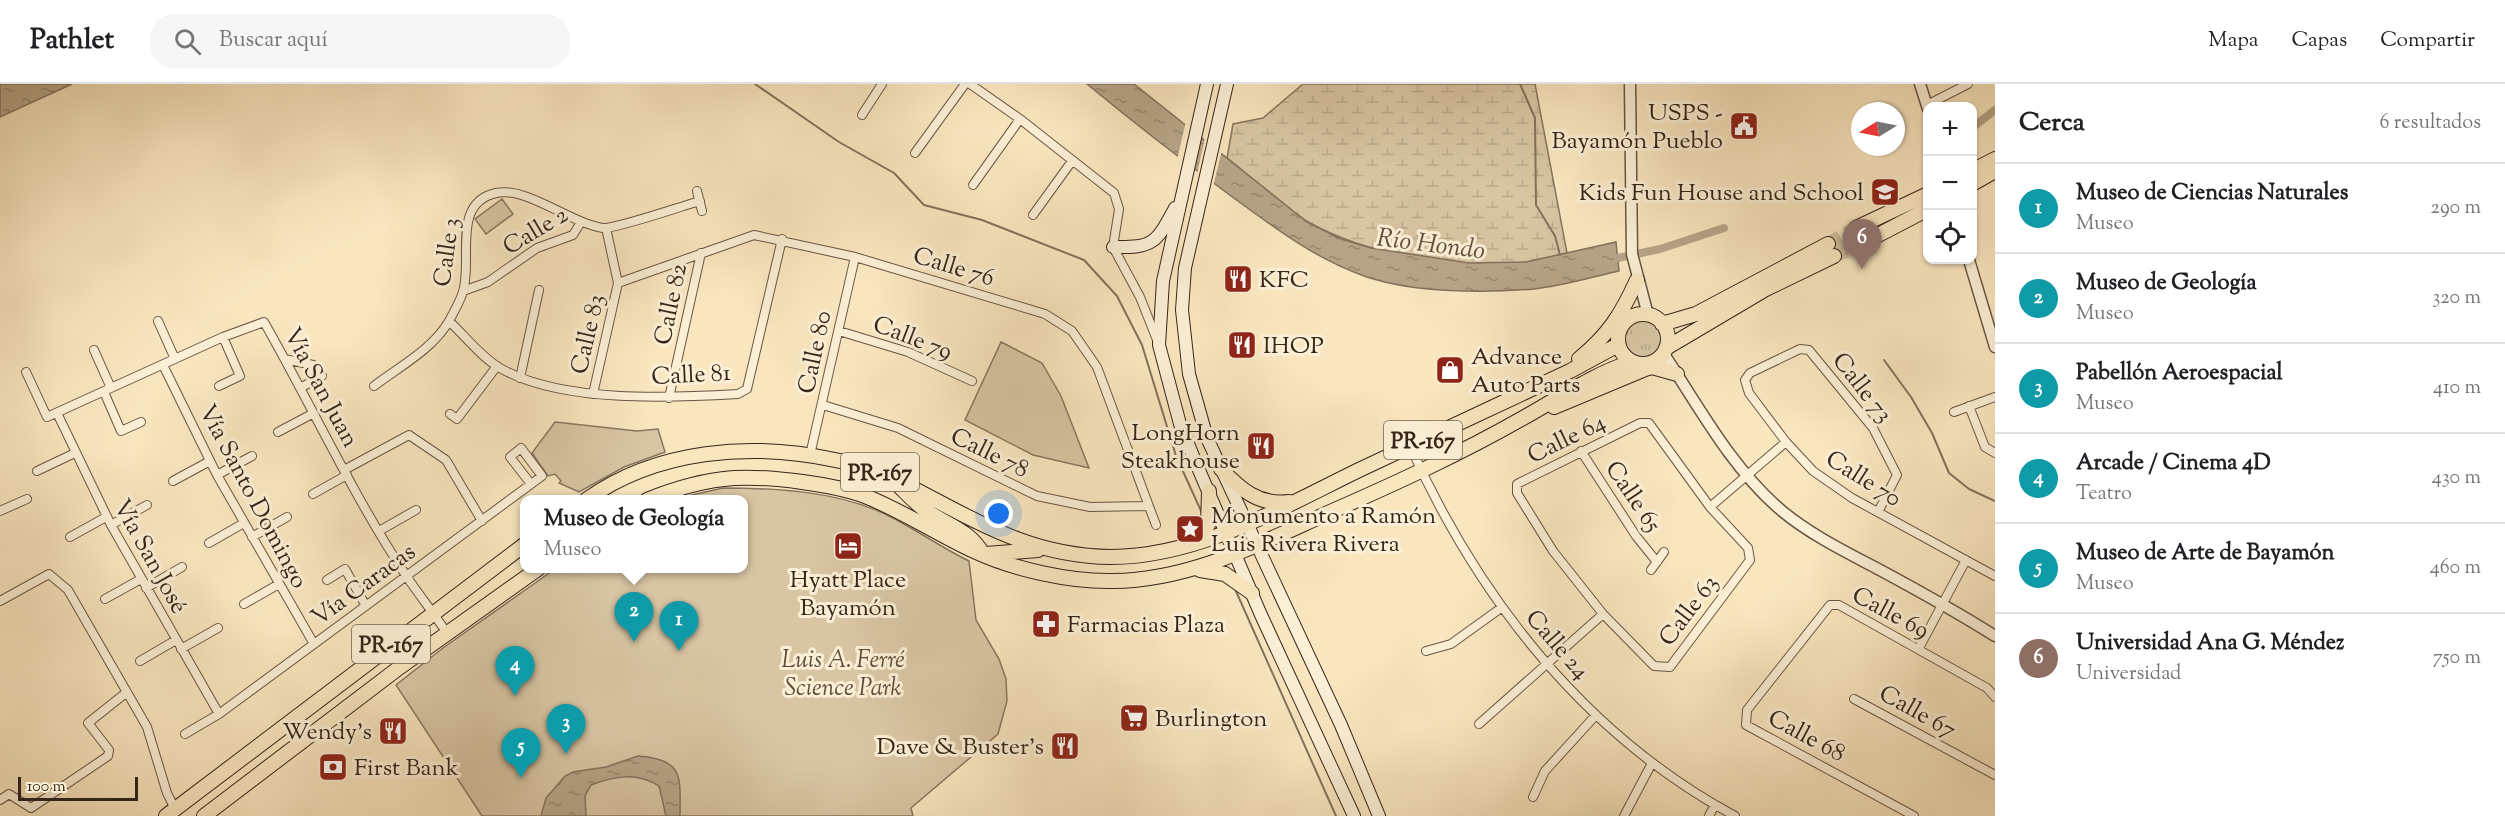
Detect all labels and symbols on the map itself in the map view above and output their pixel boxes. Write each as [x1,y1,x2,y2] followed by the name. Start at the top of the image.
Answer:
[1552,97,1723,159] place label: USPS - Bayamón Pueblo
[1851,102,1905,156] north arrow
[1728,110,1760,142] public building icon: USPS - Bayamón Pueblo
[1869,176,1901,208] school or university icon: Kids Fun House and School
[1579,177,1864,211] place label: Kids Fun House and School
[497,199,575,265] street label: Calle 2
[426,216,470,289] street label: Calle 3
[1374,220,1487,270] water label: Río Hondo
[1842,220,1882,269] pin: 6
[909,239,998,296] street label: Calle 76
[647,261,697,348] street label: Calle 82
[1222,263,1254,295] restaurant icon: KFC
[1259,264,1309,298] place label: KFC
[563,291,615,378] street label: Calle 83
[791,308,841,397] street label: Calle 80
[868,308,957,370] street label: Calle 79
[274,322,366,454] street label: Vía San Juan
[1226,329,1258,361] restaurant icon: IHOP
[1263,330,1324,364] place label: IHOP
[1471,341,1581,403] place label: Advance Auto Parts
[1823,346,1900,431] street label: Calle 73
[1434,354,1466,386] shop icon: Advance Auto Parts
[650,357,732,395] street label: Calle 81
[189,399,315,595] street label: Vía Santo Domingo
[1522,406,1612,473] street label: Calle 64
[1121,417,1240,479] place label: LongHorn Steakhouse
[944,420,1034,487] street label: Calle 78
[1384,421,1462,459] road number: PR-167
[1245,430,1277,462] restaurant icon: LongHorn Steakhouse
[1818,443,1907,516] street label: Calle 70
[841,453,919,491] road number: PR-167
[1596,455,1669,540] street label: Calle 65
[104,493,195,620] street label: Vía San José
[984,499,1013,528] your location
[1211,500,1436,562] place label: Monumento a Ramón Luis Rivera Rivera
[1174,513,1206,545] place icon: Monumento a Ramón Luis Rivera Rivera
[832,530,864,562] hotel icon: Hyatt Place Bayamón
[305,536,423,635] street label: Vía Caracas
[790,564,906,626] place label: Hyatt Place Bayamón
[1652,569,1728,654] street label: Calle 63
[1845,579,1935,648] street label: Calle 69
[614,592,654,642] pin: 2
[660,602,698,651] pin: 1
[1516,603,1597,688] street label: Calle 24
[1030,608,1062,640] pharmacy icon: Farmacias Plaza
[1067,609,1225,643] place label: Farmacias Plaza
[352,625,430,663] road number: PR-167
[781,644,905,706] park label: Luis A. Ferré Science Park
[496,646,534,696] pin: 4
[1872,678,1962,748] street label: Calle 67
[1118,702,1150,734] supermarket icon: Burlington
[1761,702,1851,771] street label: Calle 68
[1155,703,1268,737] place label: Burlington
[546,704,586,754] pin: 3
[377,715,409,747] restaurant icon: Wendy's
[282,716,372,750] place label: Wendy's
[502,728,540,778] pin: 5
[1049,730,1081,762] restaurant icon: Dave & Buster's
[876,731,1044,765] place label: Dave & Buster's
[317,751,349,783] bank icon: First Bank
[354,752,459,786] place label: First Bank
[18,774,138,802] scale bar

